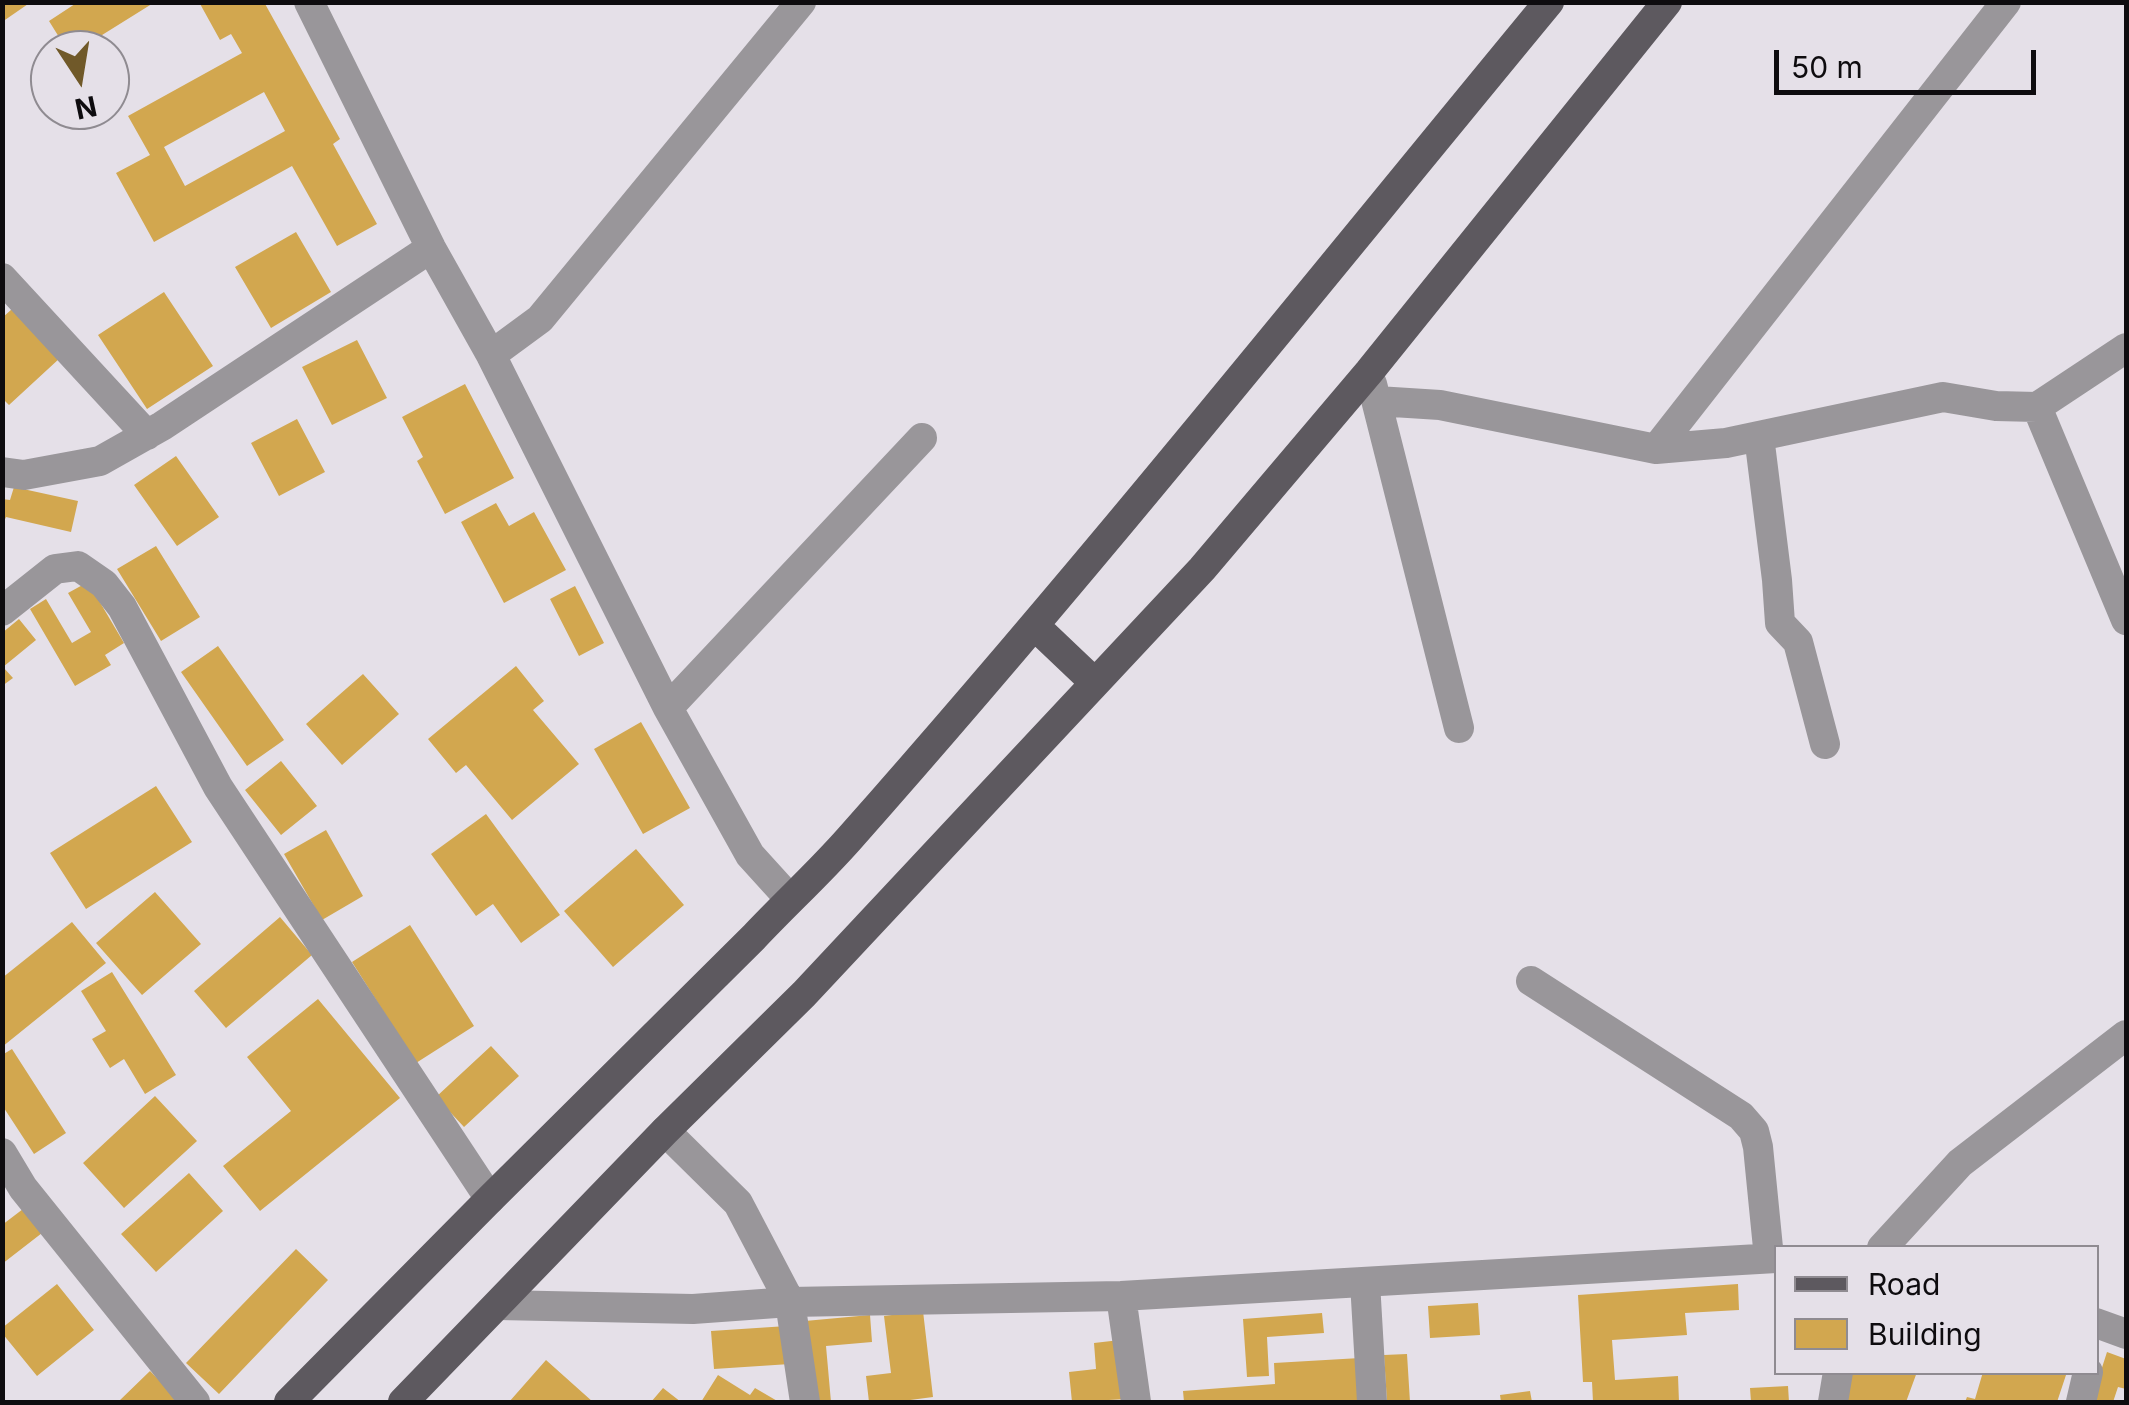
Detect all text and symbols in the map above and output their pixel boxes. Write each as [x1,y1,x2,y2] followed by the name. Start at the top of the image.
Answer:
[30,30,130,130] north arrow
[1779,30,2042,92] scale bar
[1791,49,1863,85] text: 50 m
[72,89,100,126] text: N
[1774,1245,2099,1375] legend
[1868,1266,1940,1302] text: Road
[1868,1316,1982,1352] text: Building

